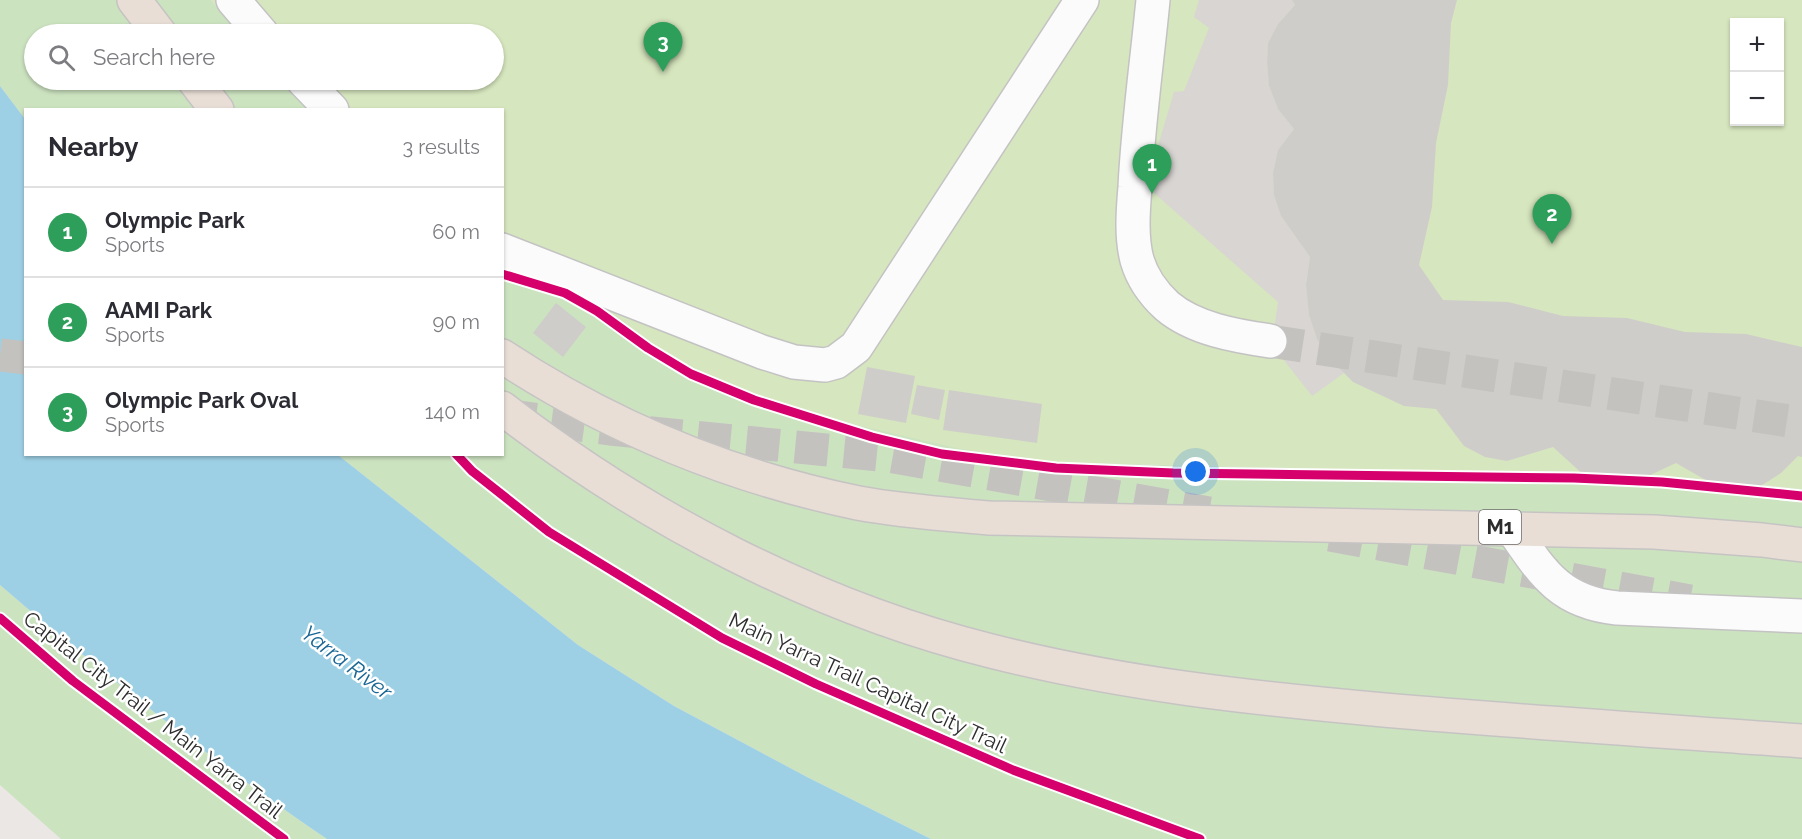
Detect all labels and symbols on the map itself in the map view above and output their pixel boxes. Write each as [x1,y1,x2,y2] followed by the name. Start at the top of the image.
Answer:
[644,22,682,72] pin: 3
[1132,144,1172,194] pin: 1
[1532,194,1572,244] pin: 2
[1181,457,1210,486] your location
[1479,510,1521,544] road number: M1
[19,606,288,824] street label: Capital City Trail / Main Yarra Trail
[725,607,1011,758] street label: Main Yarra Trail Capital City Trail
[297,620,398,705] water label: Yarra River

